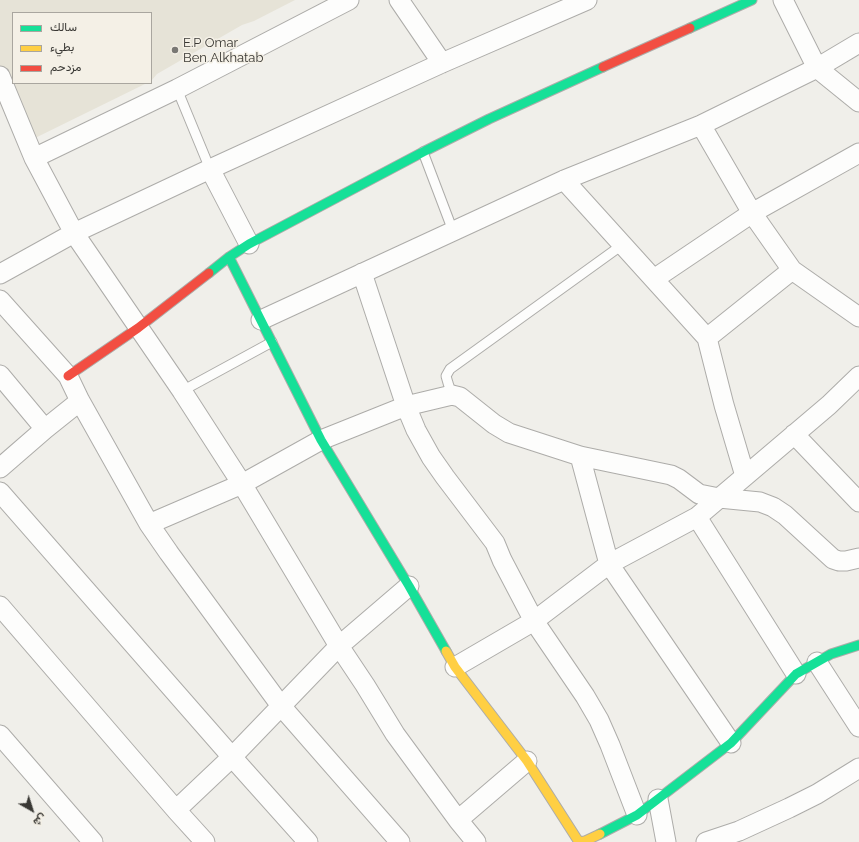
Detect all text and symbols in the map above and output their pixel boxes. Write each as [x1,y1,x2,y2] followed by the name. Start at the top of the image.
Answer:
[12,12,152,84] legend
[50,20,77,34] text: سالك
[183,35,263,66] place label: E.P Omar Ben Alkhatab
[50,40,74,54] text: بطيء
[170,45,180,55] marker: E.P Omar Ben Alkhatab
[50,60,81,74] text: مزدحم
[12,790,52,830] north arrow
[31,811,49,829] text: ش

